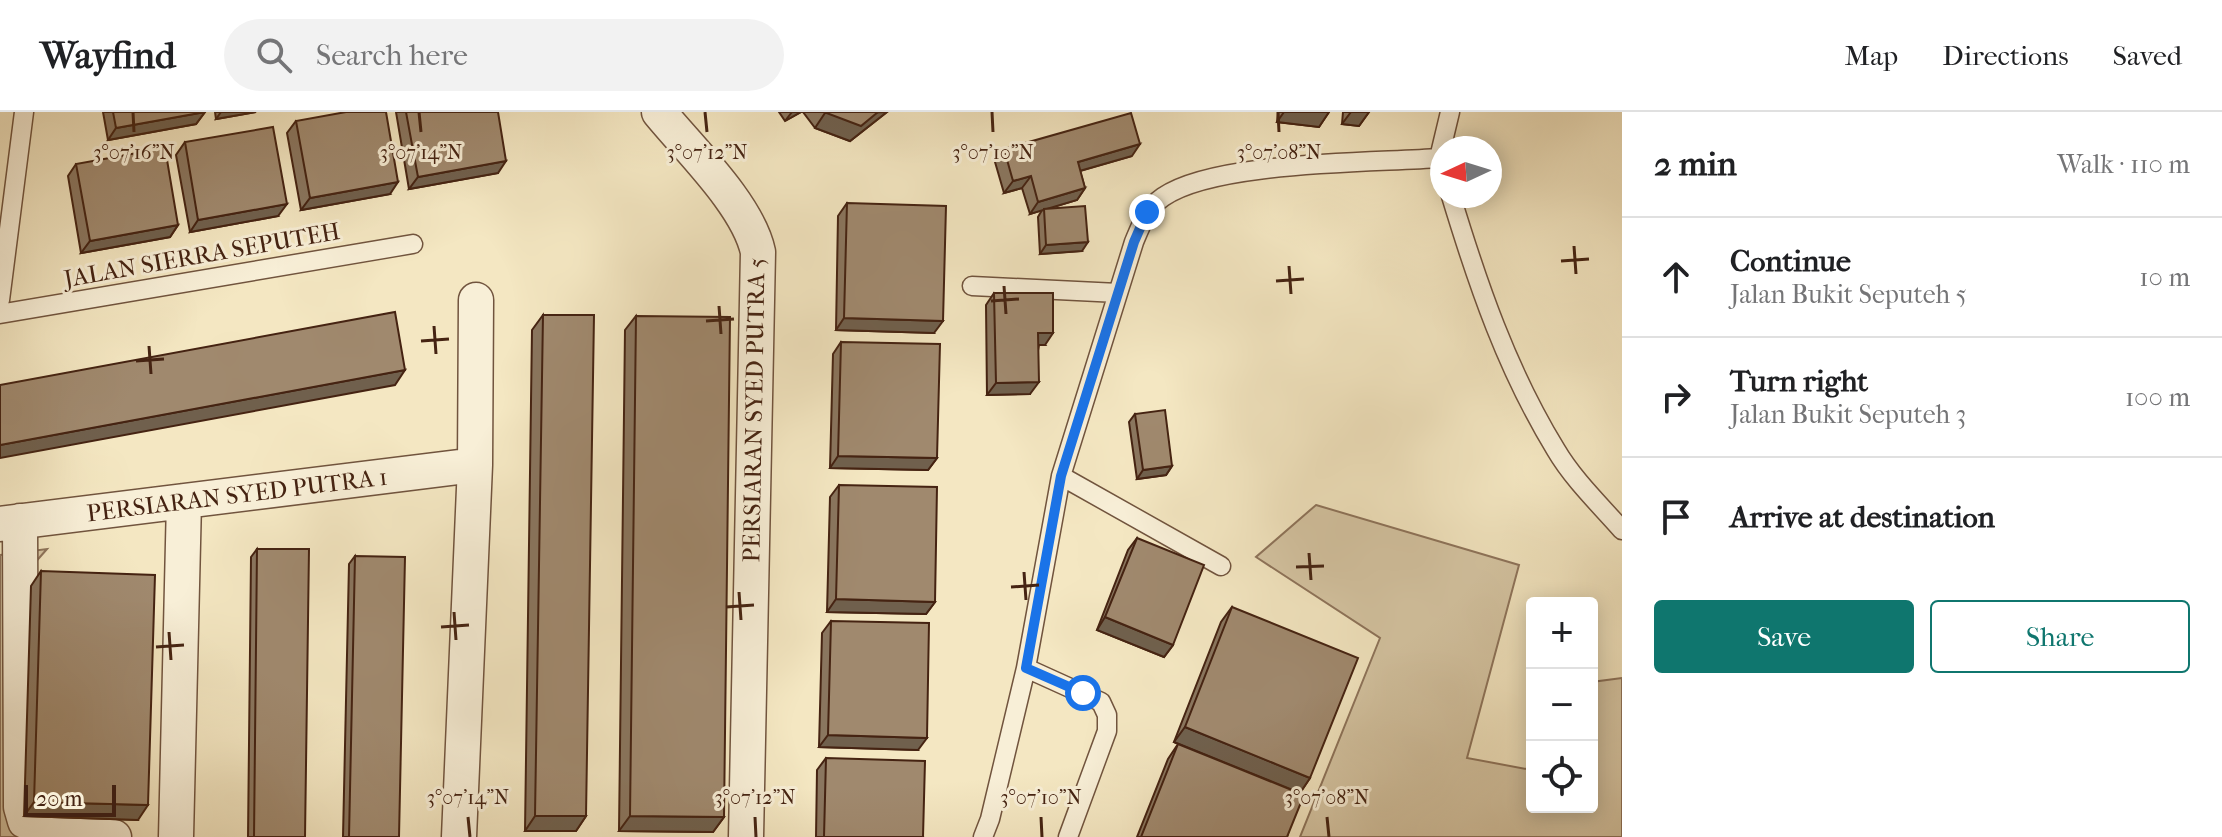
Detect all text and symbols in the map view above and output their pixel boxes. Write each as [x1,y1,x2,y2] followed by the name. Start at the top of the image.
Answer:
[224,19,784,91] search box
[40,33,176,78] text: Wayfind
[252,33,296,77] icon: search
[316,38,468,73] text: Search here
[1845,39,1898,72] text: Map
[1942,39,2069,72] text: Directions
[2113,39,2182,72] text: Saved
[1430,136,1502,208] north arrow
[93,141,175,164] text: 3°07'16"N
[380,141,462,164] text: 3°07'14"N
[667,141,747,164] text: 3°07'12"N
[952,141,1034,164] text: 3°07'10"N
[1237,141,1321,164] text: 3°07'08"N
[1654,144,1737,184] text: 2 min
[2057,149,2190,180] text: Walk · 110 m
[1129,194,1165,230] route end
[60,217,342,293] street label: JALAN SIERRA SEPUTEH
[1730,244,1851,279] text: Continue
[1654,255,1698,299] icon: ahead
[737,257,771,563] street label: PERSIARAN SYED PUTRA 5
[2139,262,2190,293] text: 10 m
[1730,279,1967,310] text: Jalan Bukit Seputeh 5
[1730,364,1868,399] text: Turn right
[1654,375,1698,419] icon: right
[2125,382,2190,413] text: 100 m
[1730,399,1966,430] text: Jalan Bukit Seputeh 3
[85,463,389,527] street label: PERSIARAN SYED PUTRA 1
[1654,495,1698,539] icon: arrive
[1730,500,1995,535] text: Arrive at destination
[1526,597,1598,813] map controls
[1526,597,1598,669] button: +
[1654,600,1914,673] button: Save
[1930,600,2190,673] button: Share
[1526,669,1598,741] button: −
[1065,675,1101,711] route start
[1526,741,1598,813] button: locate
[24,781,116,817] scale bar
[36,786,82,812] text: 20 m
[427,786,509,809] text: 3°07'14"N
[715,786,795,809] text: 3°07'12"N
[1000,786,1082,809] text: 3°07'10"N
[1285,786,1369,809] text: 3°07'08"N

